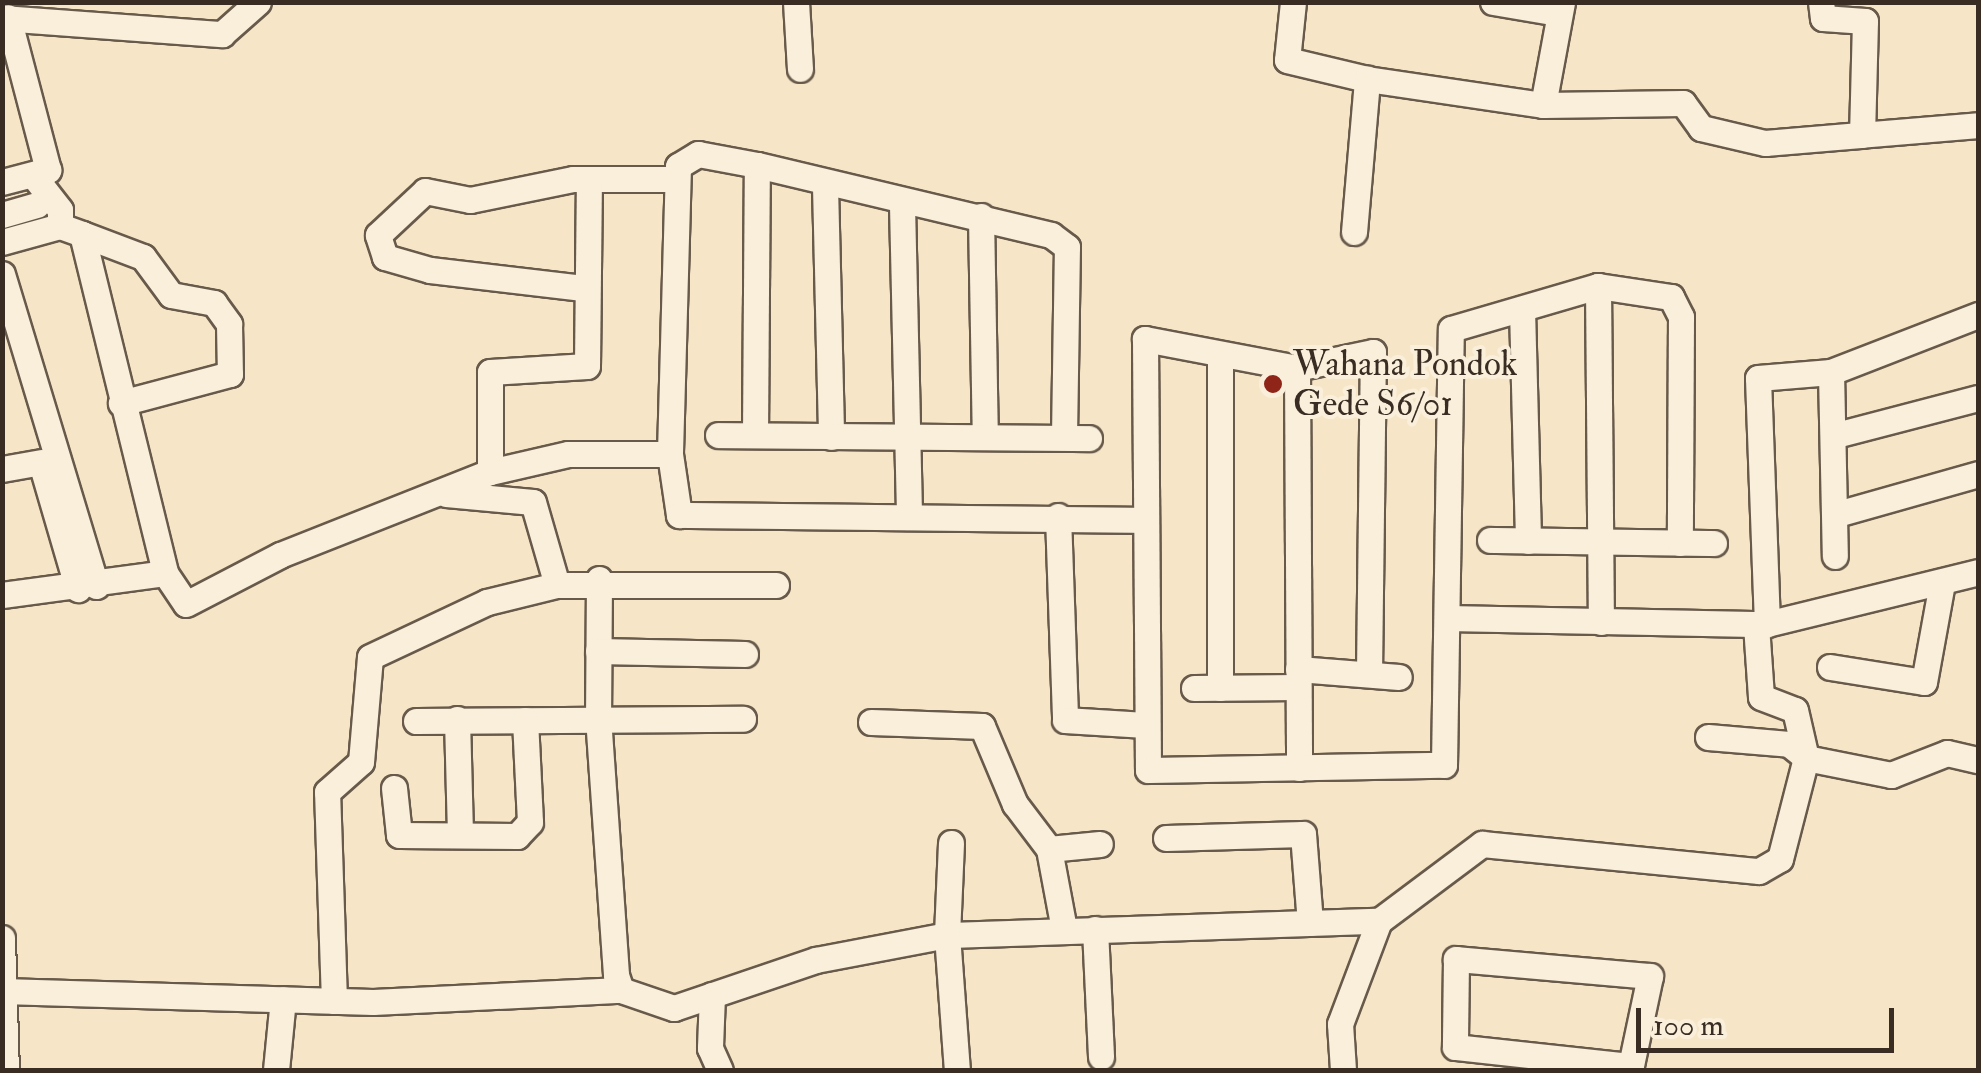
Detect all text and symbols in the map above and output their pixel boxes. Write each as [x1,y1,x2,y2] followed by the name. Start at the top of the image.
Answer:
[1293,343,1517,425] place label: Wahana Pondok Gede S6/01
[1262,373,1284,395] marker: Wahana Pondok Gede S6/01
[1641,988,1898,1050] scale bar
[1653,1007,1724,1044] text: 100 m

